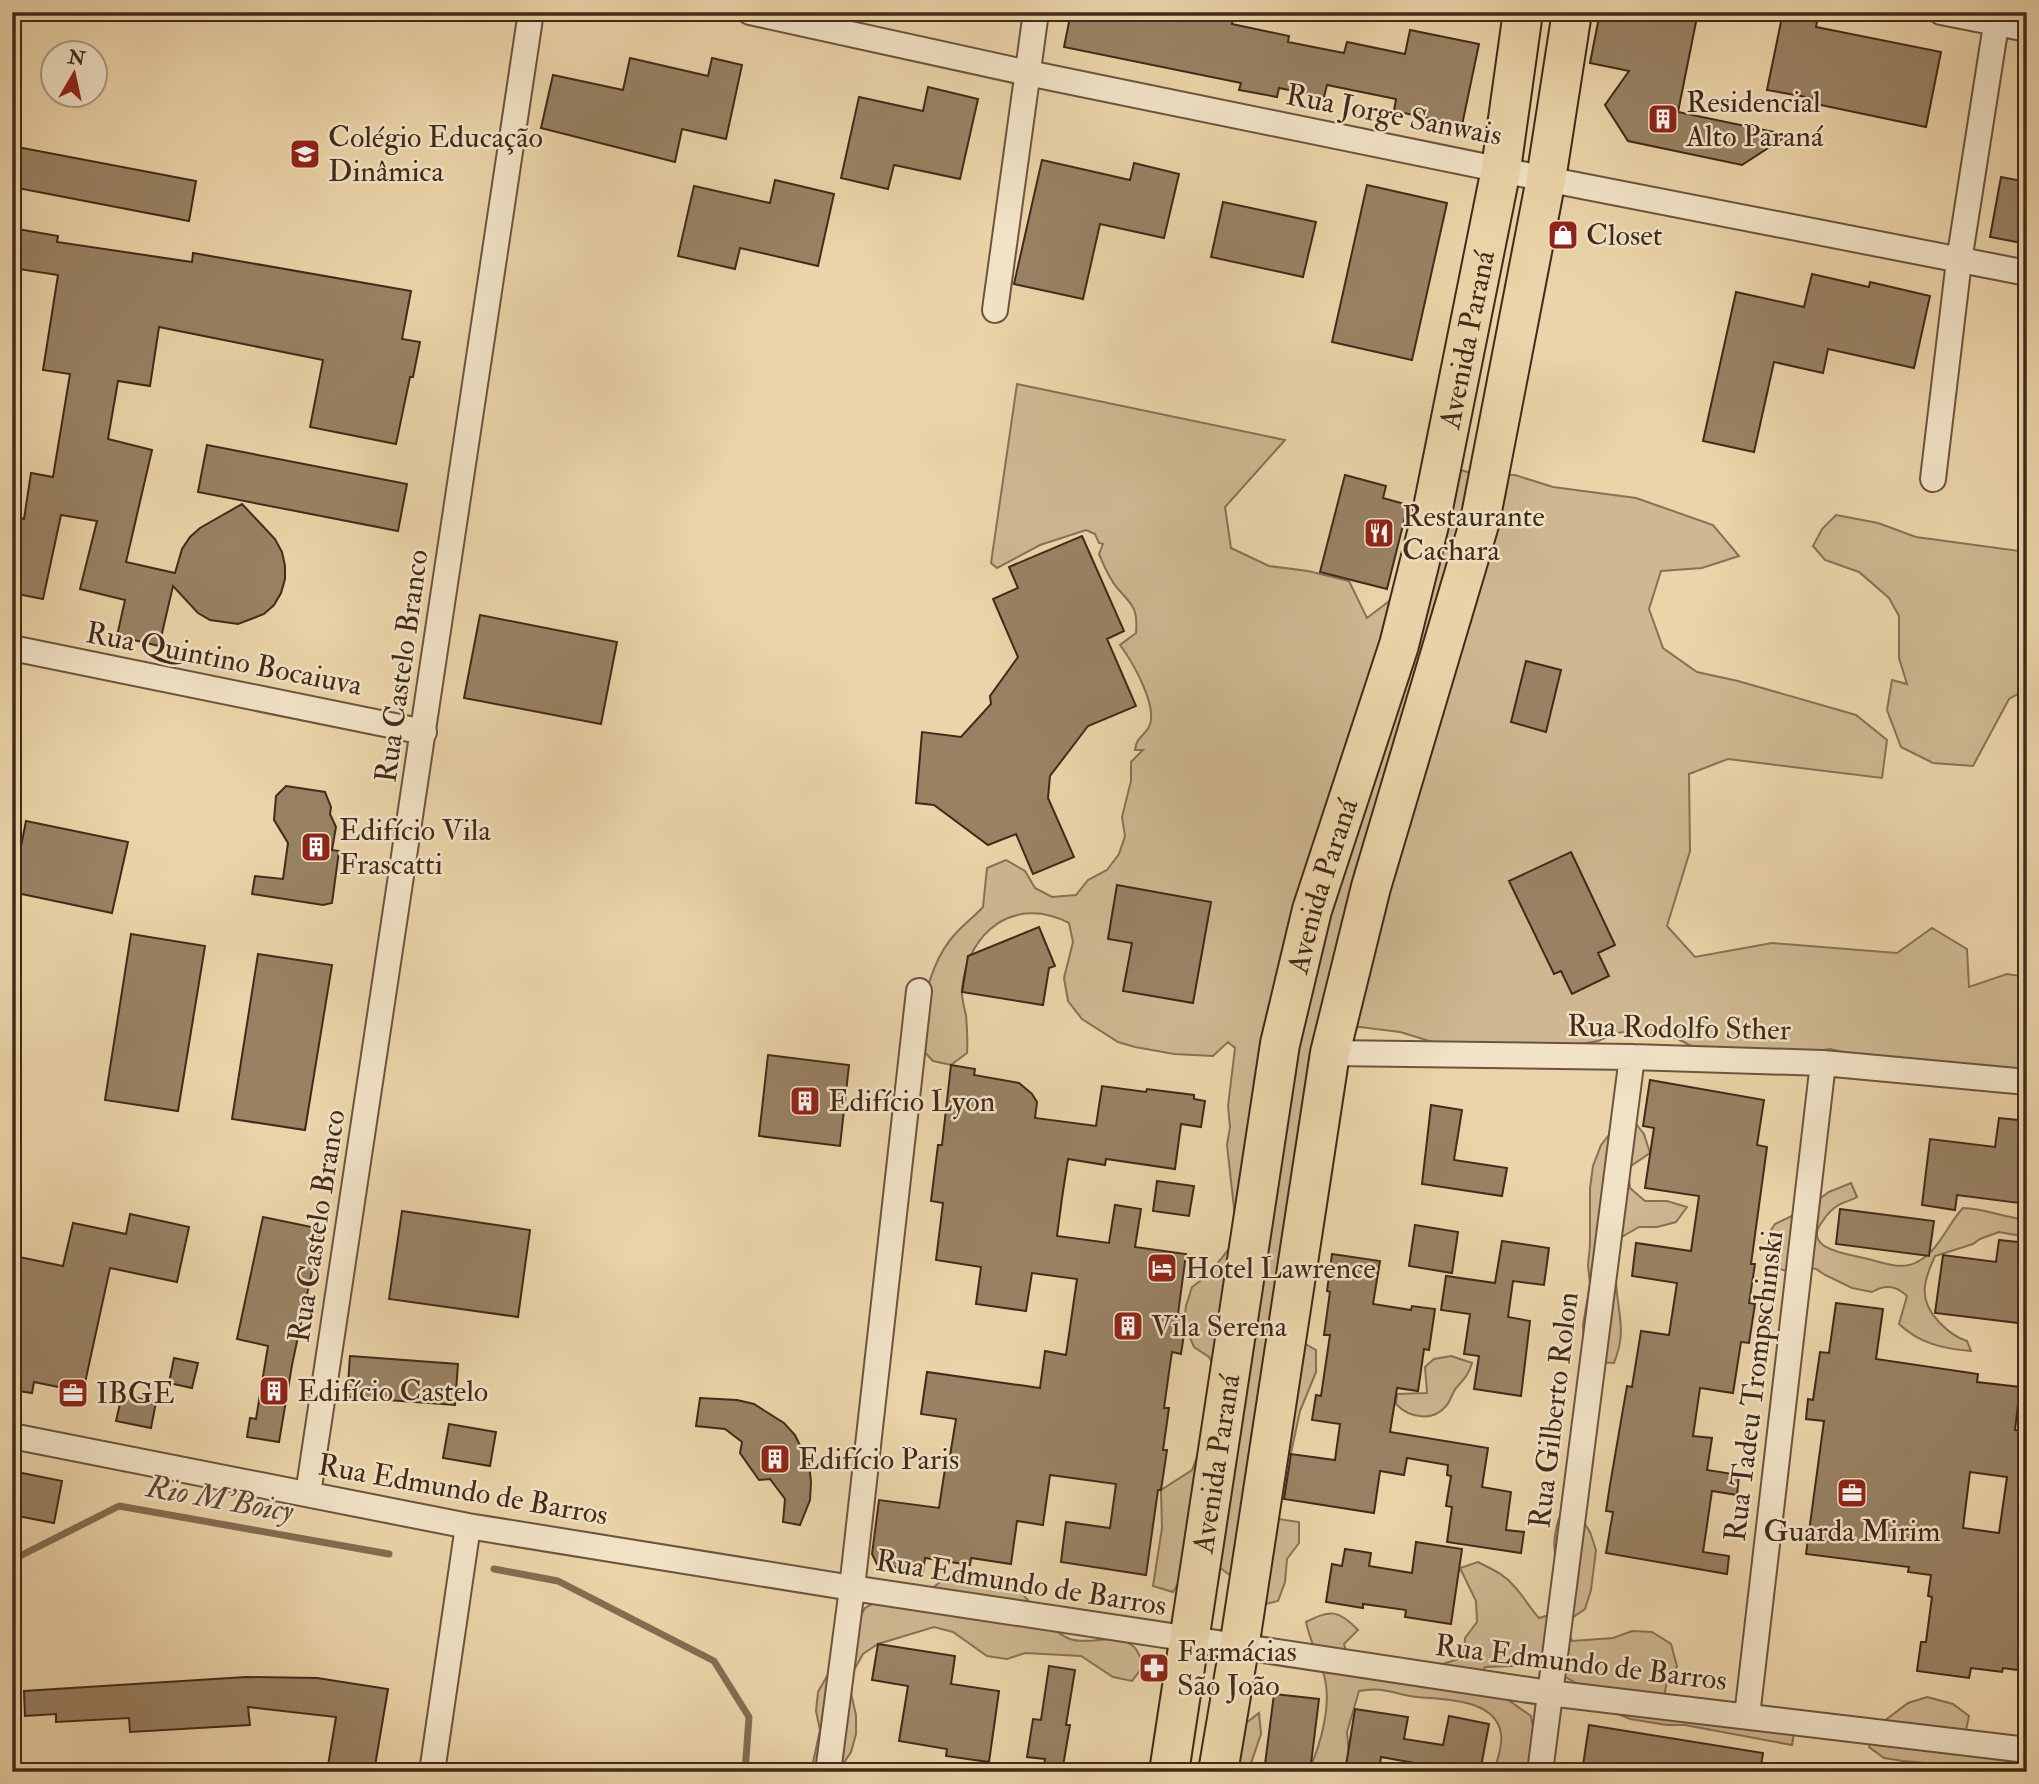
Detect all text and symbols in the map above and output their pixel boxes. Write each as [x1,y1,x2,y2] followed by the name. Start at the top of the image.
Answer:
[38,38,108,108] north arrow
[65,45,88,72] text: N
[1283,76,1505,154] street label: Rua Jorge Sanwais
[1685,84,1824,155] place label: Residencial Alto Paraná
[1646,102,1680,136] building icon: Residencial Alto Paraná
[328,119,543,190] place label: Colégio Educação Dinâmica
[288,137,322,171] school or university icon: Colégio Educação Dinâmica
[1586,217,1663,254] place label: Closet
[1546,218,1580,252] shop icon: Closet
[1431,247,1503,433] street label: Avenida Paraná
[1402,498,1545,569] place label: Restaurante Cachara
[1362,516,1396,550] restaurant icon: Restaurante Cachara
[367,547,437,785] street label: Rua Castelo Branco
[83,614,366,704] street label: Rua Quintino Bocaiuva
[1279,793,1366,978] street label: Avenida Paraná
[339,812,491,883] place label: Edifício Vila Frascatti
[299,830,333,864] building icon: Edifício Vila Frascatti
[1567,1008,1791,1048] street label: Rua Rodolfo Sther
[828,1083,995,1120] place label: Edifício Lyon
[788,1084,822,1118] building icon: Edifício Lyon
[280,1107,354,1345] street label: Rua Castelo Branco
[1717,1228,1791,1544] street label: Rua Tadeu Trompschinski
[1185,1250,1376,1287] place label: Hotel Lawrence
[1145,1251,1179,1285] hotel icon: Hotel Lawrence
[1521,1290,1587,1530] street label: Rua Gilberto Rolon
[1151,1308,1288,1345] place label: Vila Serena
[1111,1309,1145,1343] building icon: Vila Serena
[1184,1371,1248,1557] street label: Avenida Paraná
[297,1373,488,1410] place label: Edifício Castelo
[257,1374,291,1408] building icon: Edifício Castelo
[96,1375,175,1412] place label: IBGE
[56,1376,90,1410] office icon: IBGE
[798,1441,959,1478] place label: Edifício Paris
[758,1442,792,1476] building icon: Edifício Paris
[315,1446,611,1534] street label: Rua Edmundo de Barros
[142,1466,297,1532] water label: Rio M'Boicy
[1835,1476,1869,1510] office icon: Guarda Mirim
[1764,1513,1940,1550] place label: Guarda Mirim
[873,1542,1169,1624] street label: Rua Edmundo de Barros
[1433,1627,1729,1699] street label: Rua Edmundo de Barros
[1177,1633,1297,1704] place label: Farmácias São João
[1137,1651,1171,1685] pharmacy icon: Farmácias São João

